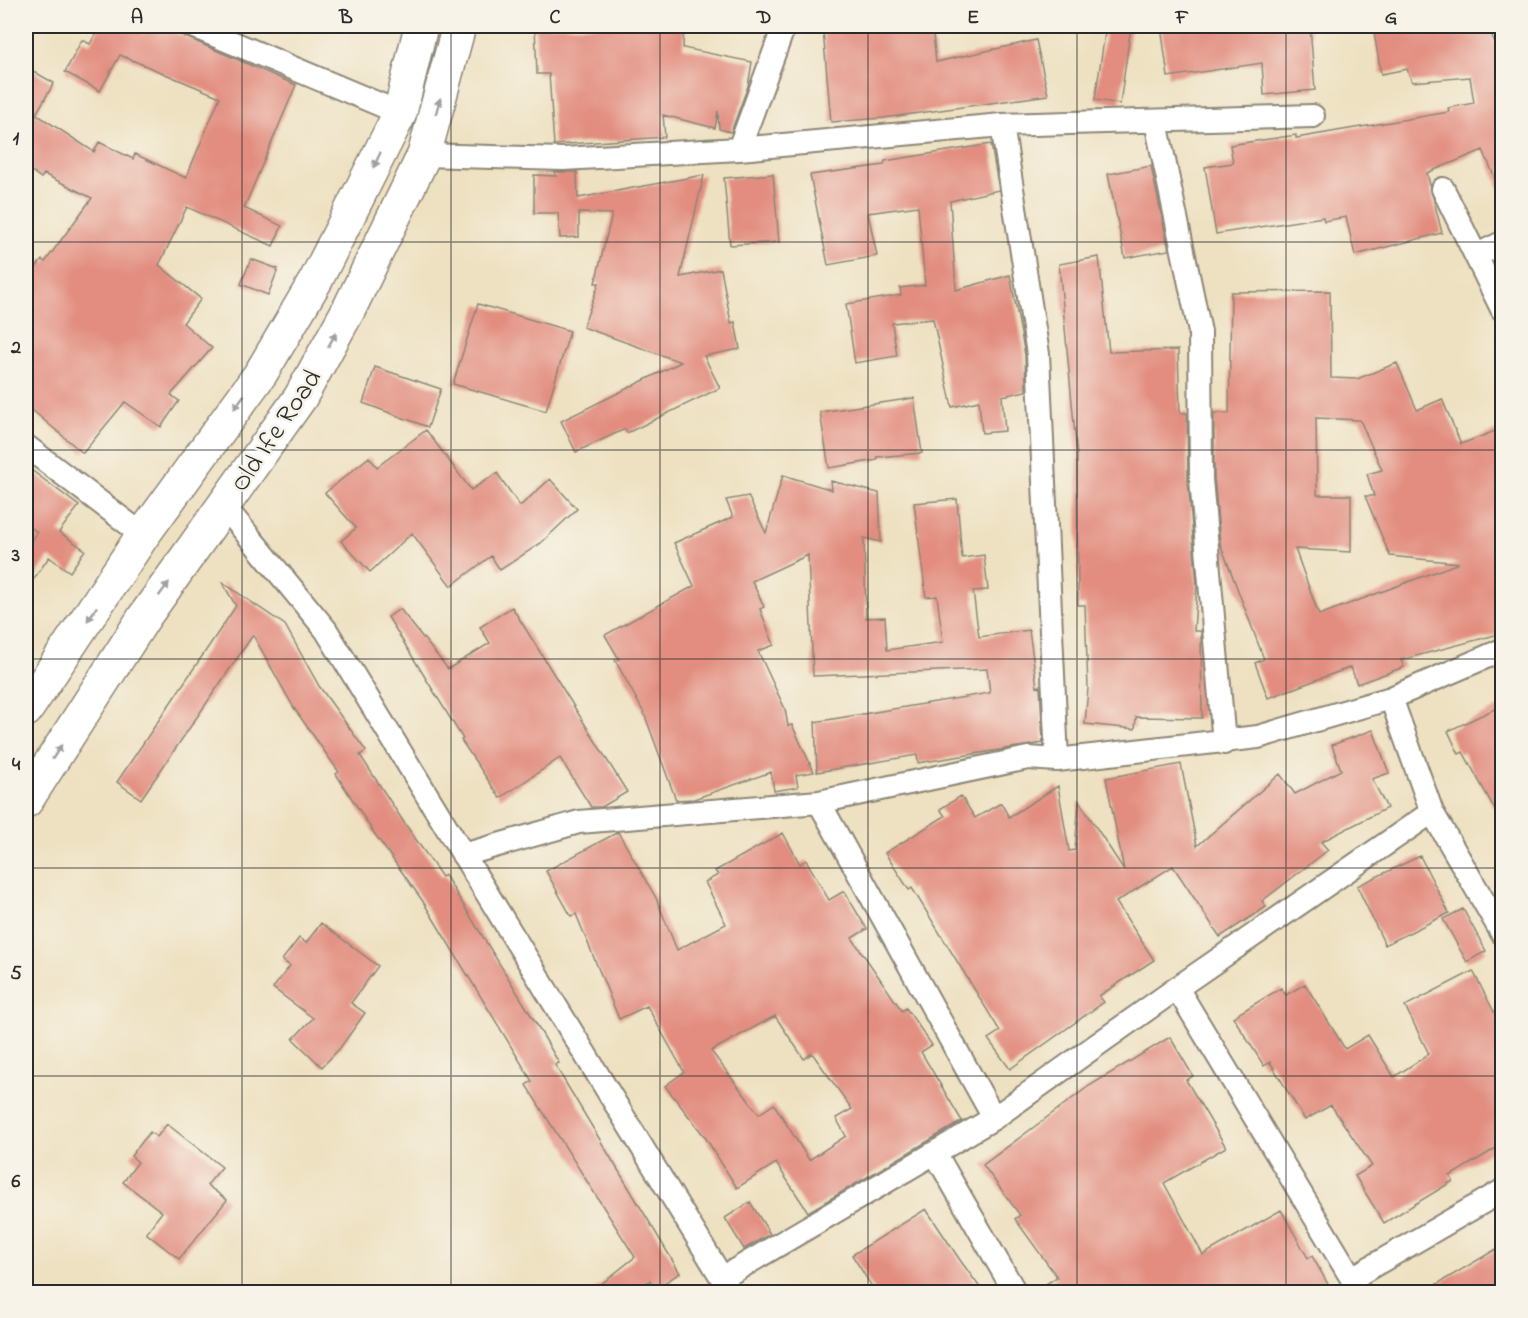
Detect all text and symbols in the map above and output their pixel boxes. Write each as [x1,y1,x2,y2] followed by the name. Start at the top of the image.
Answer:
[131,4,143,33] text: A
[338,4,353,33] text: B
[550,4,561,33] text: C
[756,4,771,33] text: D
[967,4,979,33] text: E
[1175,4,1189,33] text: F
[1385,4,1398,33] text: G
[434,97,443,115] one-way arrow
[13,125,20,154] text: 1
[373,152,382,169] one-way arrow
[327,332,337,349] one-way arrow
[10,334,21,363] text: 2
[222,362,333,501] street label: Old Ife Road
[233,394,245,410] one-way arrow
[11,542,20,571] text: 3
[158,581,170,597] one-way arrow
[86,606,97,622] one-way arrow
[51,744,63,760] one-way arrow
[12,751,21,780] text: 4
[10,960,22,989] text: 5
[12,1168,21,1197] text: 6

